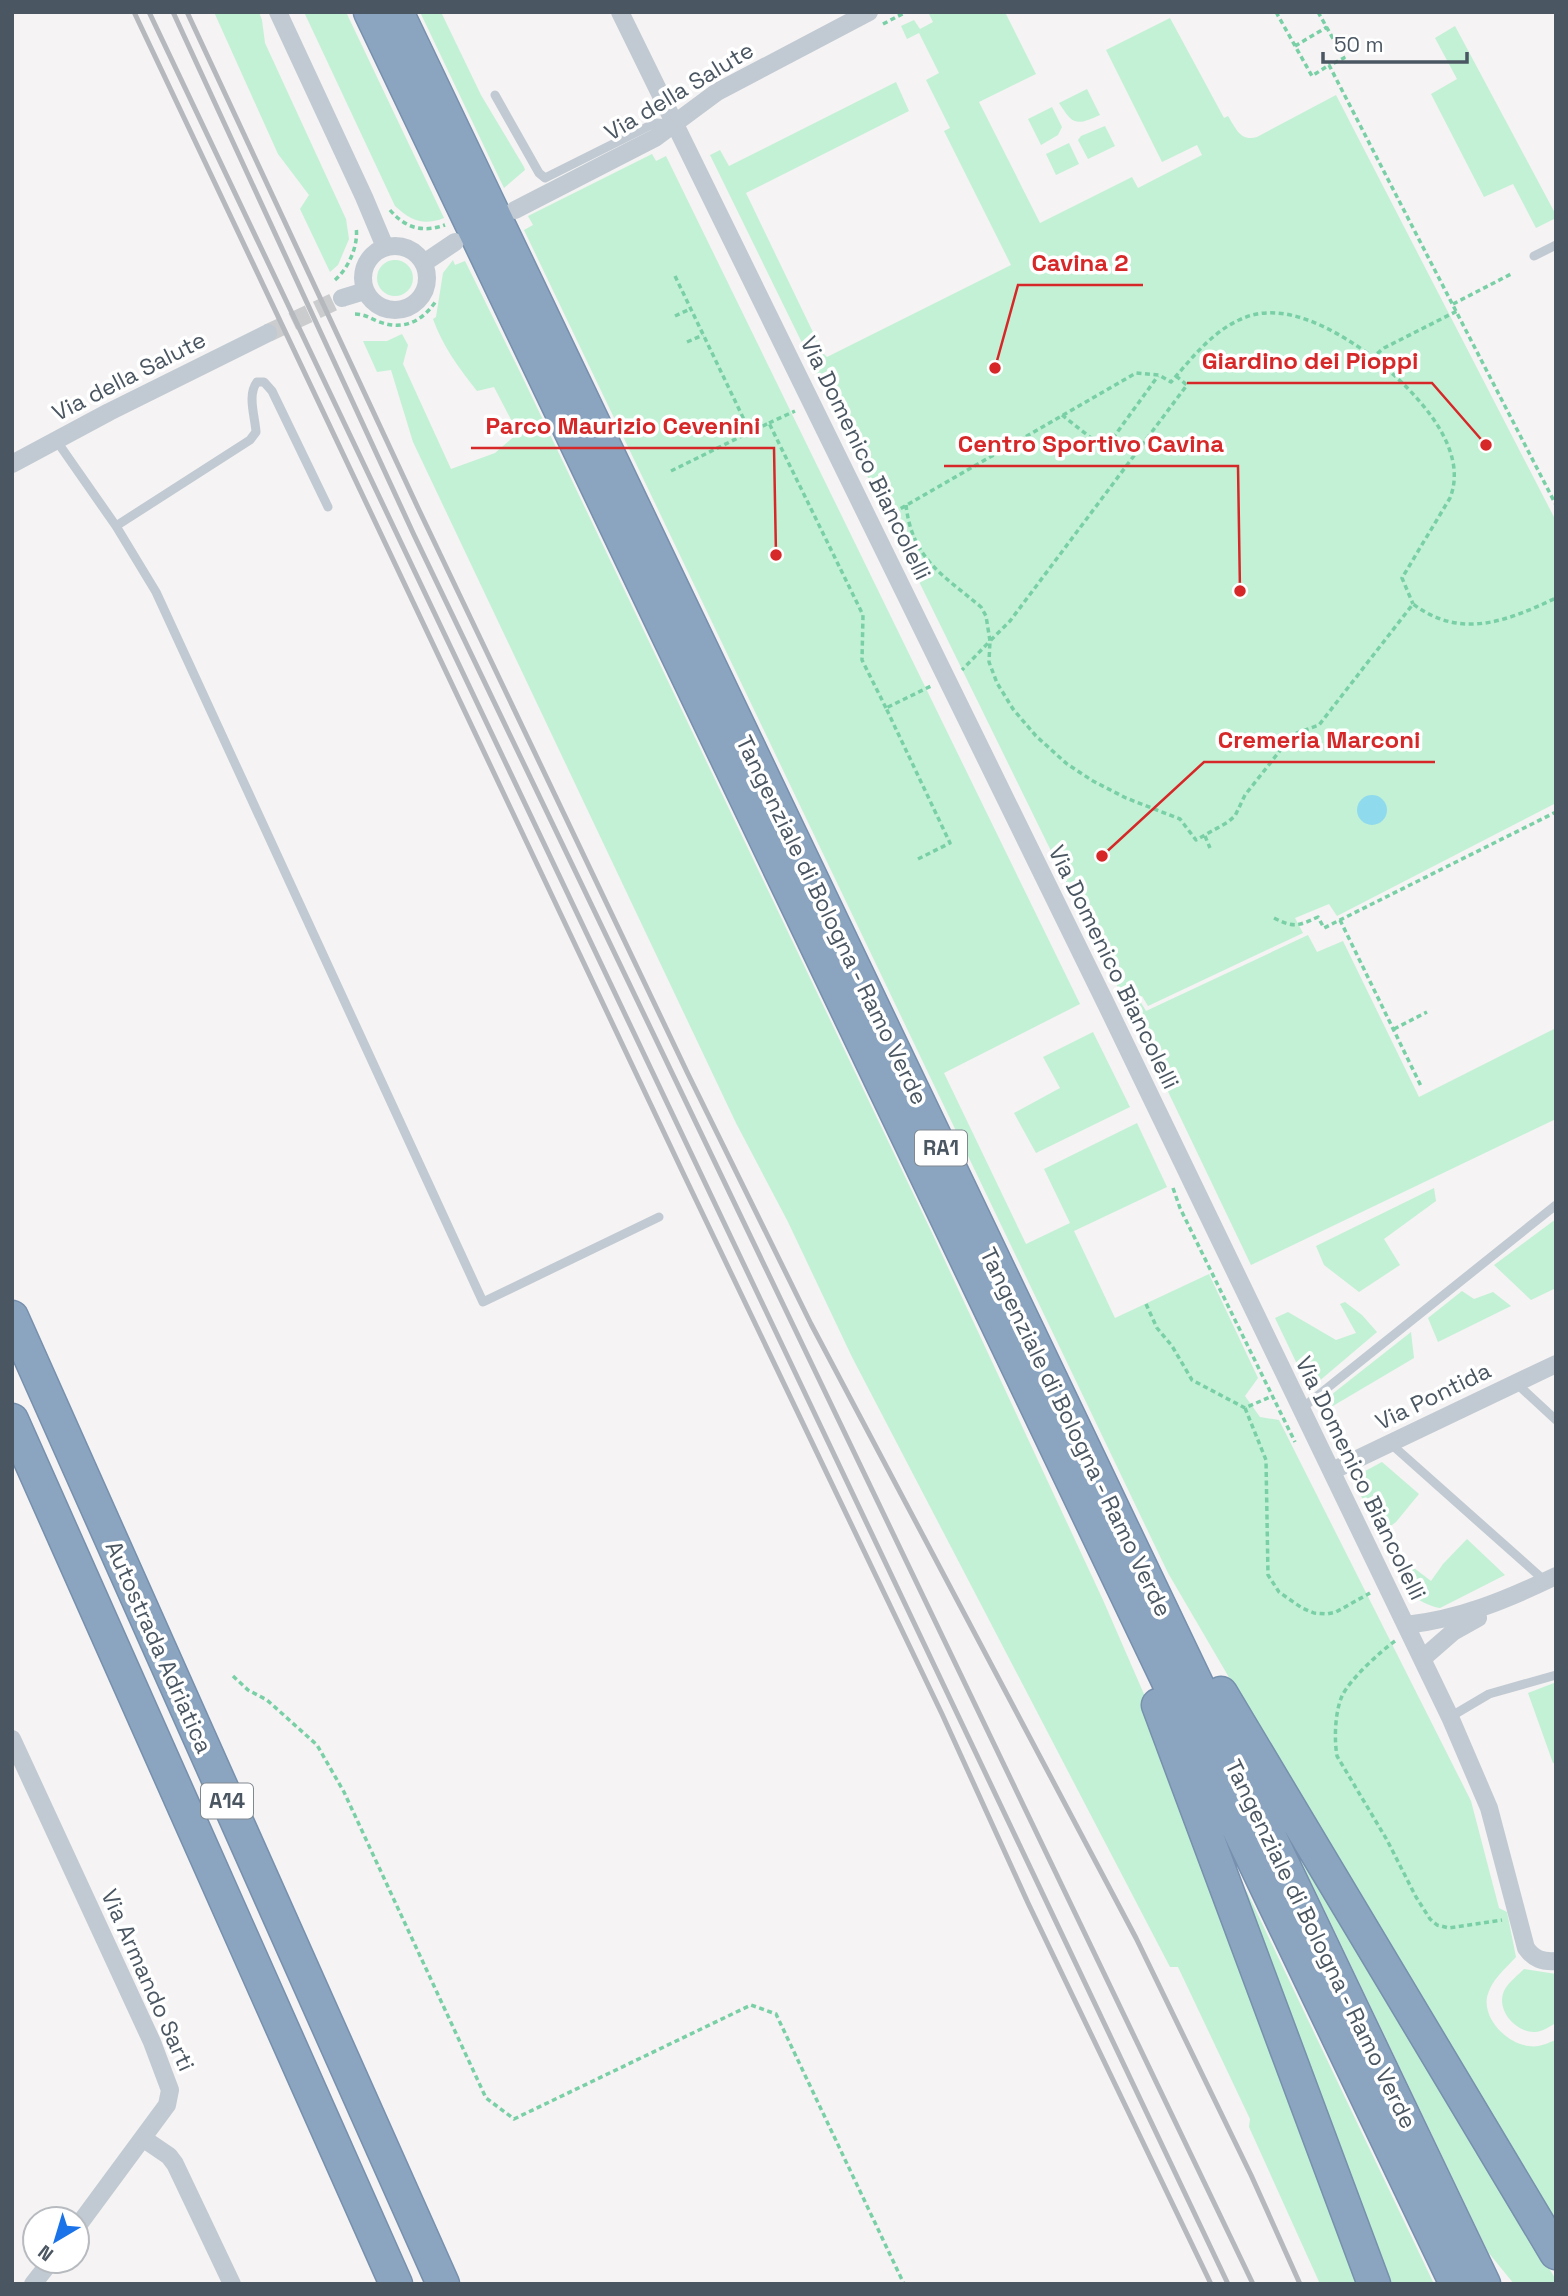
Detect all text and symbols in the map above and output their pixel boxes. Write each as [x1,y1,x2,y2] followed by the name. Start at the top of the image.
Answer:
[1323,21,1466,65] scale bar
[1334,31,1384,58] text: 50 m
[599,35,759,147] street label: Via della Salute
[1018,240,1143,285] callout: Cavina 2
[1031,247,1129,278] text: Cavina 2
[47,324,211,428] street label: Via della Salute
[794,331,938,585] street label: Via Domenico Biancolelli
[1187,338,1432,383] callout: Giardino dei Pioppi
[1202,345,1418,376] text: Giardino dei Pioppi
[471,403,774,448] callout: Parco Maurizio Cevenini
[486,410,761,441] text: Parco Maurizio Cevenini
[944,421,1238,466] callout: Centro Sportivo Cavina
[958,428,1224,459] text: Centro Sportivo Cavina
[1204,717,1435,762] callout: Cremeria Marconi
[1218,724,1420,755] text: Cremeria Marconi
[729,731,935,1109] street label: Tangenziale di Bologna - Ramo Verde
[1042,840,1186,1094] street label: Via Domenico Biancolelli
[915,1130,967,1166] road number: RA1
[973,1243,1179,1621] street label: Tangenziale di Bologna - Ramo Verde
[1289,1351,1433,1605] street label: Via Domenico Biancolelli
[1370,1355,1496,1437] street label: Via Pontida
[99,1536,219,1758] street label: Autostrada Adriatica
[1218,1755,1424,2133] street label: Tangenziale di Bologna - Ramo Verde
[201,1784,253,1818] road number: A14
[94,1884,202,2076] street label: Via Armando Sarti
[21,2205,91,2275] north arrow
[33,2239,59,2267] text: N

